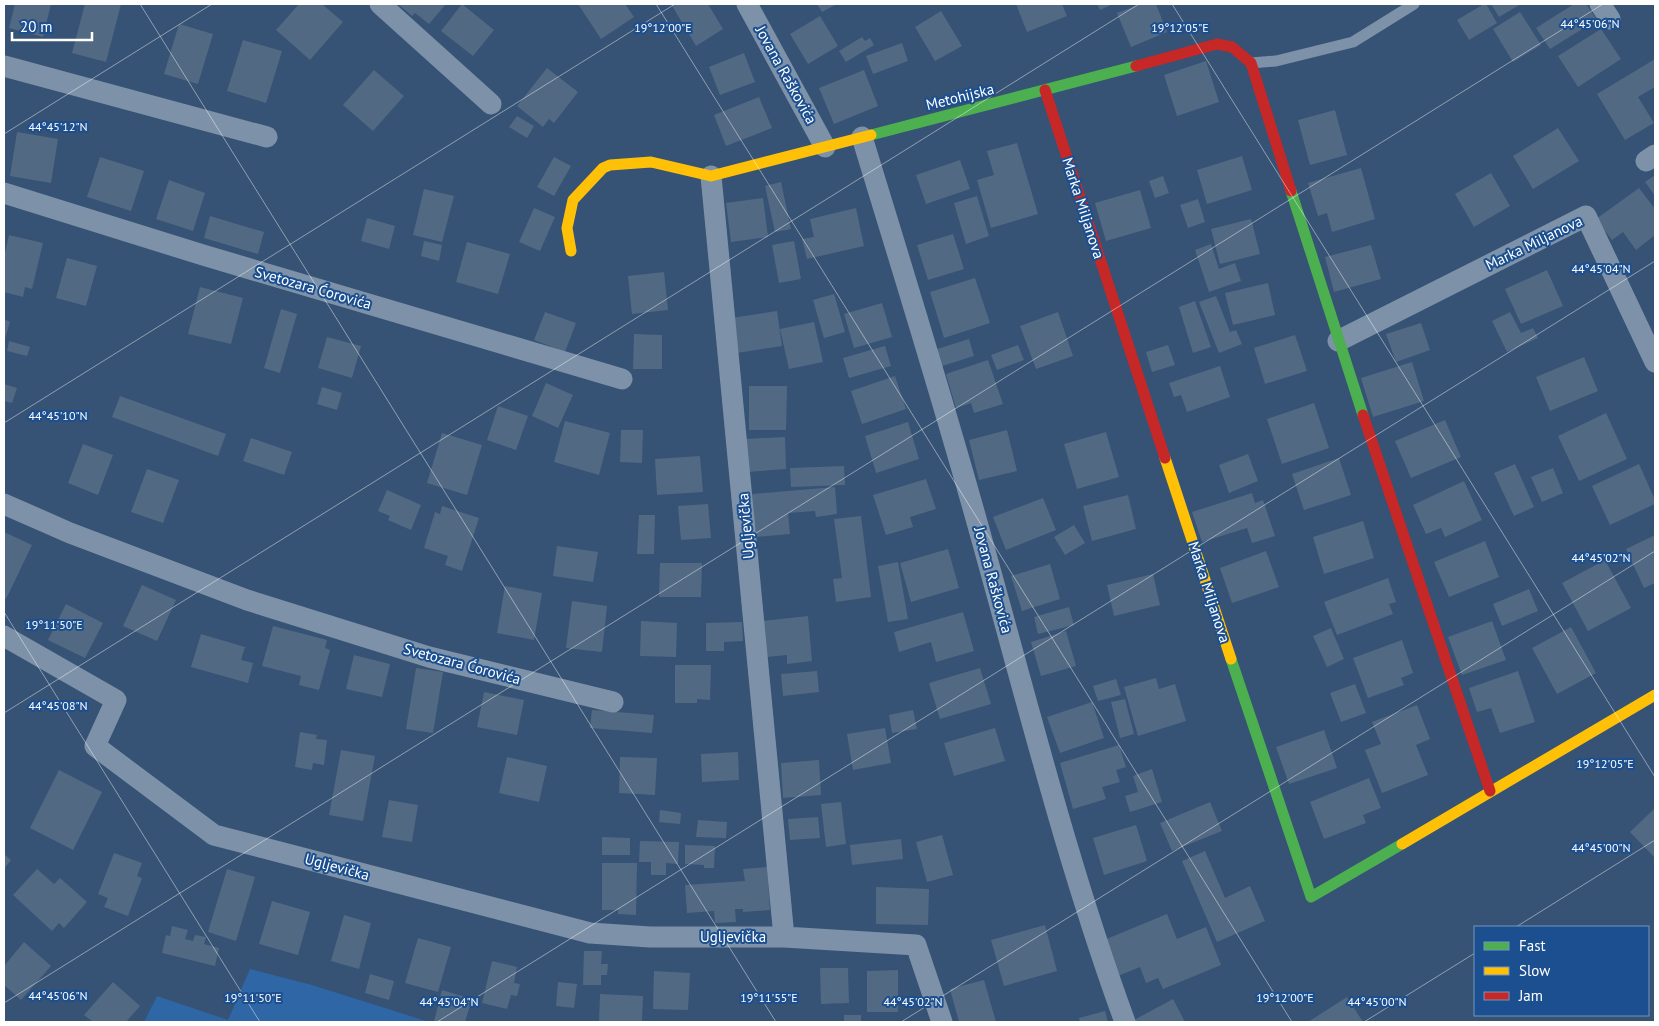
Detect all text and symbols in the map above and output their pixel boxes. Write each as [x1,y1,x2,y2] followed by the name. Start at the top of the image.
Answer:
[12,10,92,42] scale bar
[1560,16,1620,31] text: 44°45'06"N
[20,17,53,36] text: 20 m
[634,20,692,35] text: 19°12'00"E
[1151,20,1209,35] text: 19°12'05"E
[751,21,821,127] street label: Jovana Raškovića
[924,79,996,114] street label: Metohijska
[28,119,88,134] text: 44°45'12"N
[1058,155,1109,261] street label: Marka Miljanova
[1482,211,1585,274] street label: Marka Miljanova
[1571,261,1631,276] text: 44°45'04"N
[253,262,374,313] street label: Svetozara Ćorovića
[28,408,88,423] text: 44°45'10"N
[733,492,758,560] street label: Ugljevička
[970,524,1017,635] street label: Jovana Raškovića
[1184,539,1235,645] street label: Marka Miljanova
[1571,550,1631,565] text: 44°45'02"N
[25,617,83,632] text: 19°11'50"E
[401,639,523,688] street label: Svetozara Ćorovića
[28,698,88,713] text: 44°45'08"N
[1576,756,1634,771] text: 19°12'05"E
[1571,840,1631,855] text: 44°45'00"N
[303,849,372,884] street label: Ugljevička
[1474,926,1649,1016] legend
[700,927,766,946] street label: Ugljevička
[1519,936,1546,955] text: Fast
[1519,961,1550,980] text: Slow
[1518,986,1543,1005] text: Jam
[28,988,88,1003] text: 44°45'06"N
[224,990,282,1005] text: 19°11'50"E
[740,990,798,1005] text: 19°11'55"E
[1256,990,1314,1005] text: 19°12'00"E
[419,994,479,1009] text: 44°45'04"N
[883,994,943,1009] text: 44°45'02"N
[1347,994,1407,1009] text: 44°45'00"N

